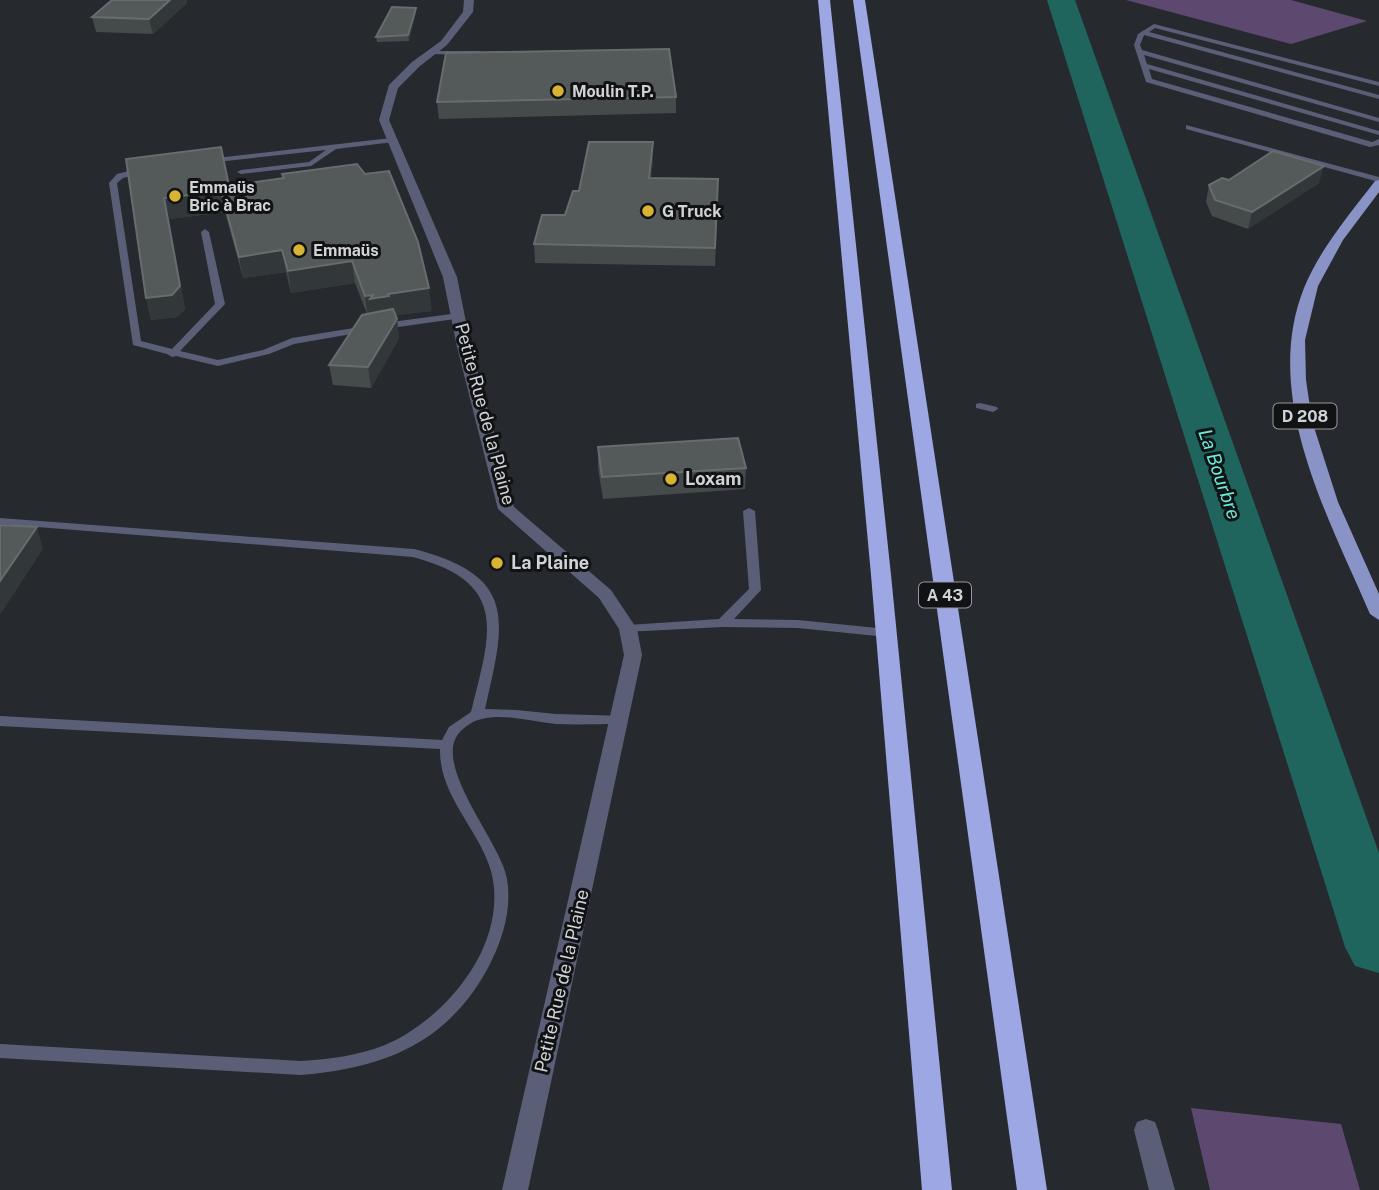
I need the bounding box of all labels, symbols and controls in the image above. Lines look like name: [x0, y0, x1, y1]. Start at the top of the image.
place label: Moulin T.P.: [572, 82, 654, 101]
marker: Moulin T.P.: [550, 83, 566, 99]
place label: Emmaüs Bric à Brac: [189, 178, 271, 215]
marker: Emmaüs Bric à Brac: [167, 188, 183, 204]
place label: G Truck: [662, 202, 721, 221]
marker: G Truck: [640, 203, 656, 219]
place label: Emmaüs: [313, 241, 379, 260]
marker: Emmaüs: [291, 242, 307, 258]
street label: Petite Rue de la Plaine: [451, 321, 520, 507]
road number: D 208: [1274, 404, 1336, 428]
water label: La Bourbre: [1194, 426, 1246, 522]
place label: Loxam: [685, 468, 741, 489]
marker: Loxam: [663, 471, 679, 487]
place label: La Plaine: [511, 552, 589, 573]
marker: La Plaine: [489, 555, 505, 571]
road number: A 43: [919, 582, 971, 608]
street label: Petite Rue de la Plaine: [530, 887, 593, 1074]

